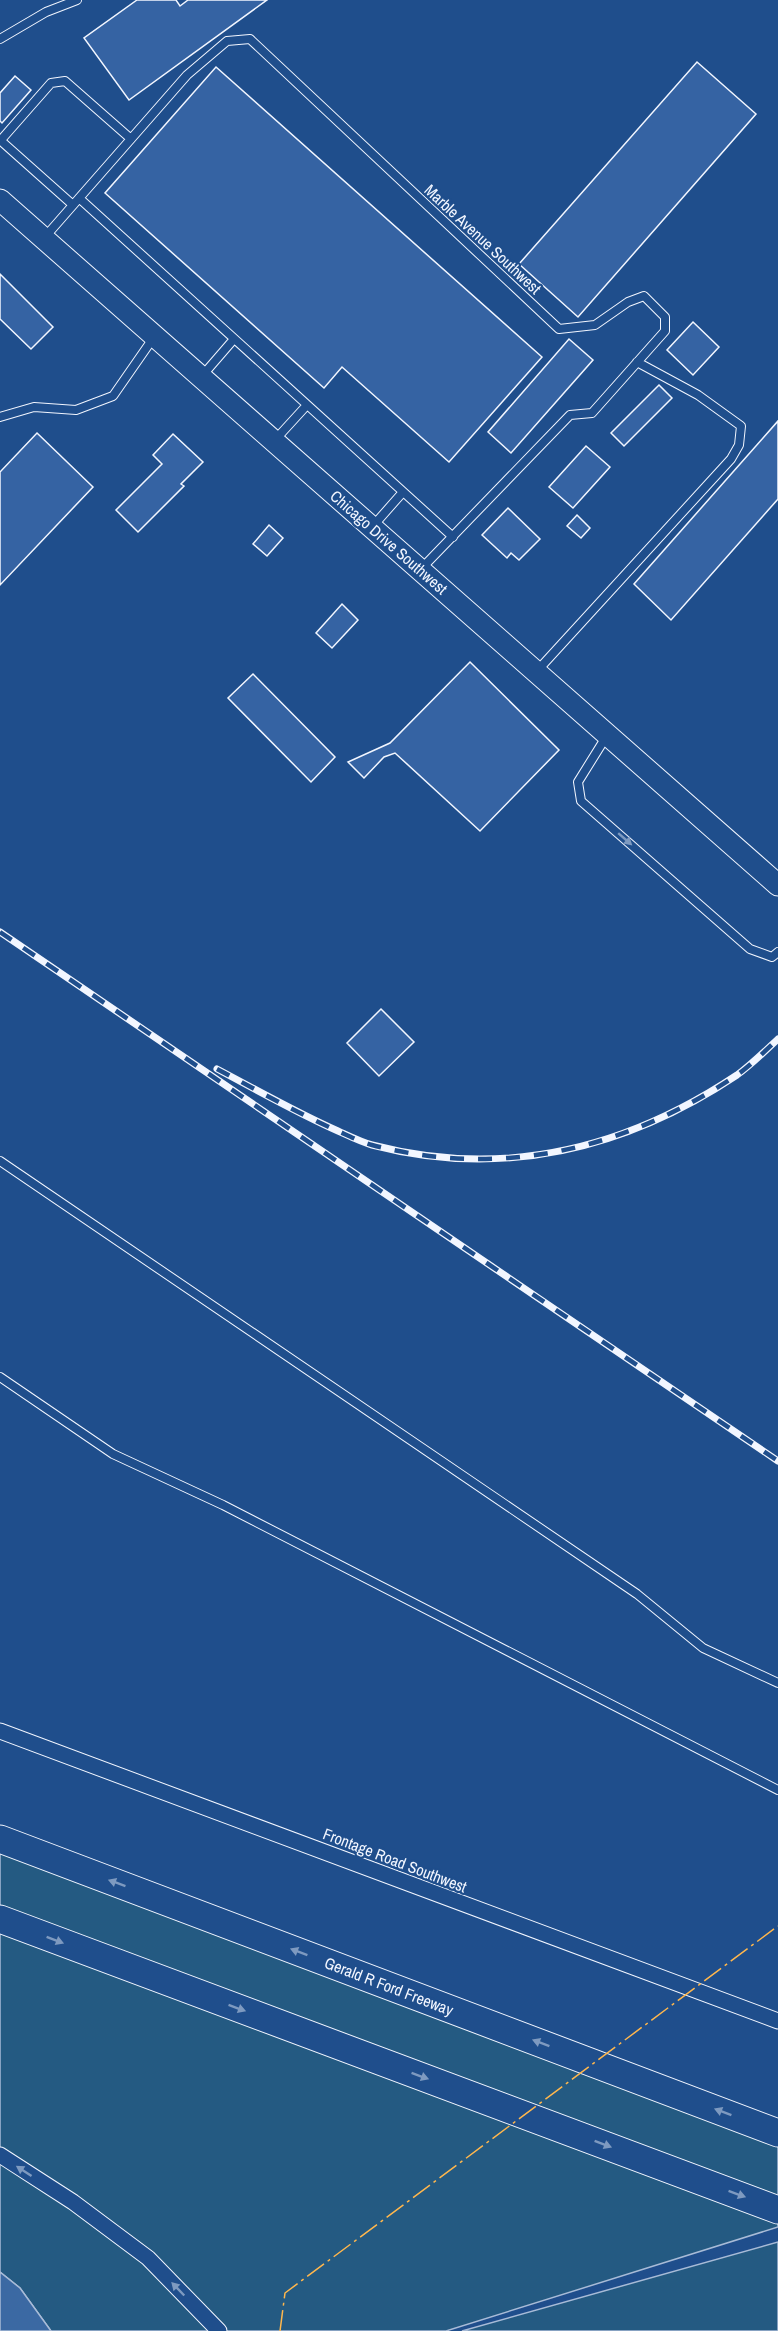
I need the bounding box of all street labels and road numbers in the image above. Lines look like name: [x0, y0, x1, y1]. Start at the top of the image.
street label: Marble Avenue Southwest: [420, 179, 546, 299]
street label: Chicago Drive Southwest: [326, 485, 453, 599]
street label: Frontage Road Southwest: [320, 1822, 470, 1898]
street label: Gerald R Ford Freeway: [321, 1951, 457, 2021]

